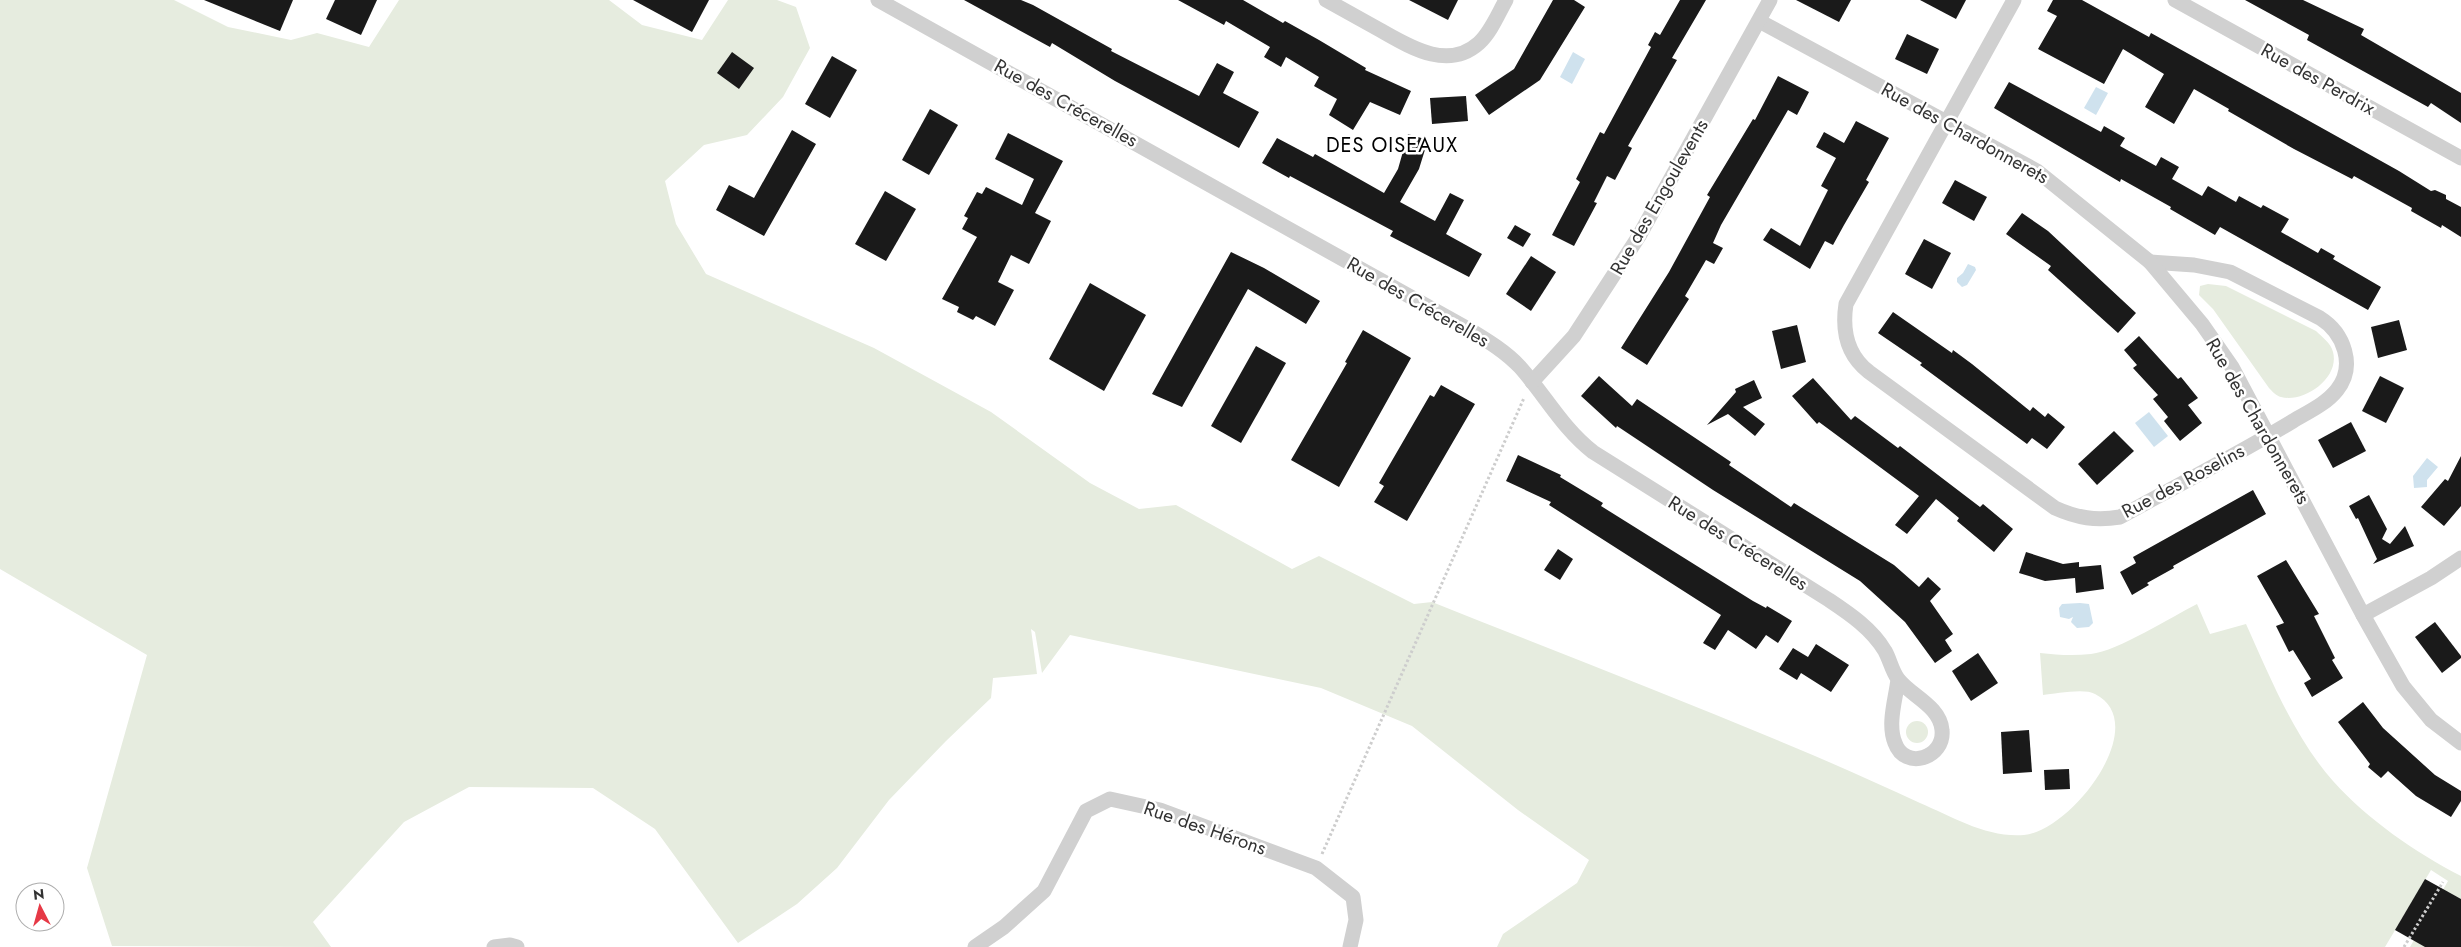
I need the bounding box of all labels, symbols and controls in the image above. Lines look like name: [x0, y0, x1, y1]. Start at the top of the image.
street label: Rue des Perdrix: [2256, 37, 2380, 121]
street label: Rue des Crécerelles: [989, 52, 1143, 154]
street label: Rue des Chardonnerets: [1876, 76, 2054, 191]
street label: Rue des Engoulevents: [1603, 114, 1715, 280]
district label: DES OISEAUX: [1326, 131, 1458, 160]
street label: Rue des Crécerelles: [1342, 250, 1494, 354]
street label: Rue des Chardonnerets: [2199, 333, 2317, 509]
street label: Rue des Roselins: [2117, 437, 2249, 525]
street label: Rue des Crécerelles: [1663, 489, 1813, 597]
street label: Rue des Hérons: [1140, 794, 1270, 862]
north arrow: [15, 882, 65, 932]
text: N: [32, 884, 45, 905]

